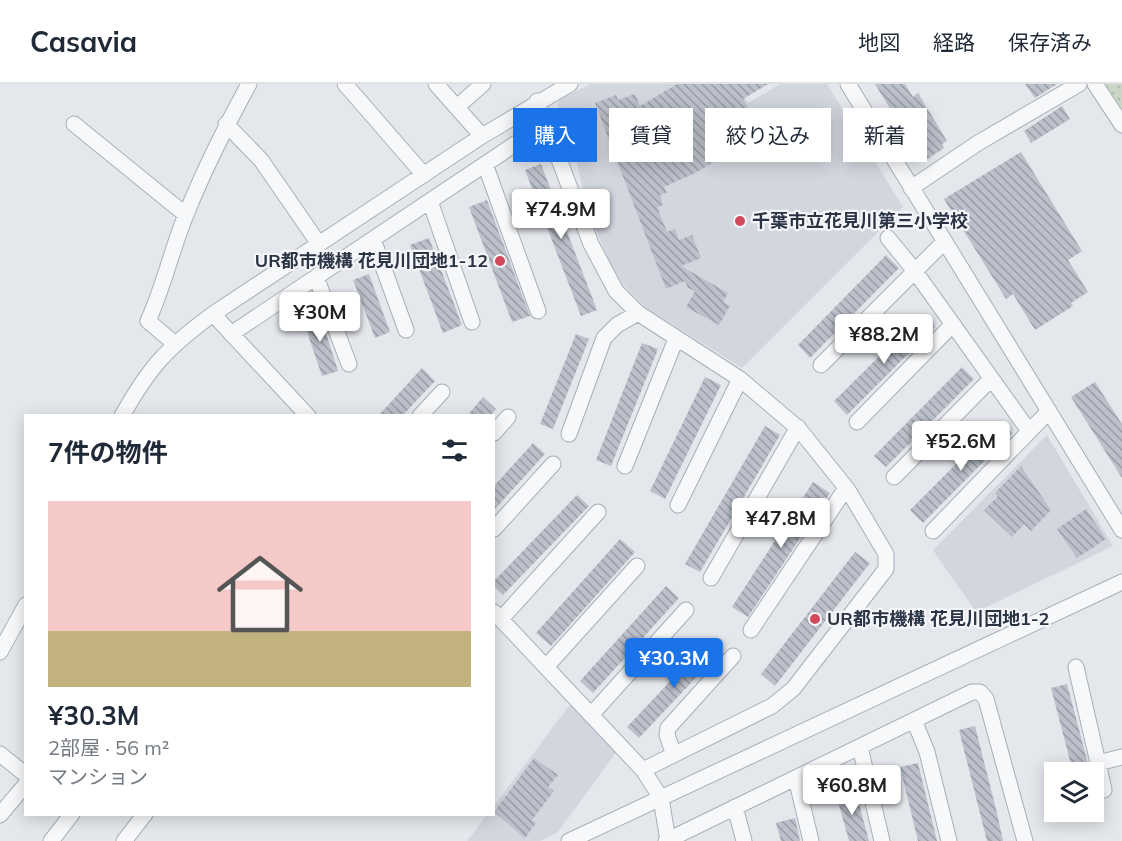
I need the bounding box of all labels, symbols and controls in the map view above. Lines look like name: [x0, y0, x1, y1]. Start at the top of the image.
text: Casavia: [30, 24, 137, 59]
text: 地図: [858, 29, 900, 55]
text: 経路: [933, 29, 975, 55]
text: 保存済み: [1008, 29, 1092, 55]
chip: 購入: [513, 108, 597, 162]
chip: 賃貸: [609, 108, 693, 162]
chip: 絞り込み: [705, 108, 831, 162]
chip: 新着: [843, 108, 927, 162]
pin: ¥74.9M: [512, 189, 610, 240]
text: ¥74.9M: [526, 196, 596, 221]
place label: 千葉市立花見川第三小学校: [752, 209, 968, 232]
marker: 千葉市立花見川第三小学校: [733, 214, 747, 228]
place label: UR都市機構 花見川団地1-12: [255, 249, 488, 272]
marker: UR都市機構 花見川団地1-12: [493, 254, 507, 268]
pin: ¥30M: [284, 292, 356, 343]
text: ¥30M: [293, 299, 347, 324]
pin: ¥88.2M: [835, 314, 933, 365]
text: ¥88.2M: [849, 321, 919, 346]
pin: ¥52.6M: [912, 421, 1010, 472]
text: ¥52.6M: [926, 428, 996, 453]
icon: filters: [438, 434, 471, 467]
text: 7件の物件: [48, 436, 168, 469]
pin: ¥47.8M: [732, 498, 830, 549]
text: ¥47.8M: [746, 505, 816, 530]
icon: home: [206, 540, 314, 648]
place label: UR都市機構 花見川団地1-2: [827, 607, 1049, 630]
marker: UR都市機構 花見川団地1-2: [808, 612, 822, 626]
pin: ¥30.3M: [625, 638, 723, 689]
text: ¥30.3M: [639, 645, 709, 670]
text: ¥30.3M: [48, 699, 139, 732]
text: 2部屋 · 56 m²: [48, 735, 169, 760]
map controls: [1044, 762, 1104, 822]
button: layers: [1044, 762, 1104, 822]
text: マンション: [48, 764, 148, 789]
pin: ¥60.8M: [803, 765, 901, 816]
text: ¥60.8M: [817, 772, 887, 797]

